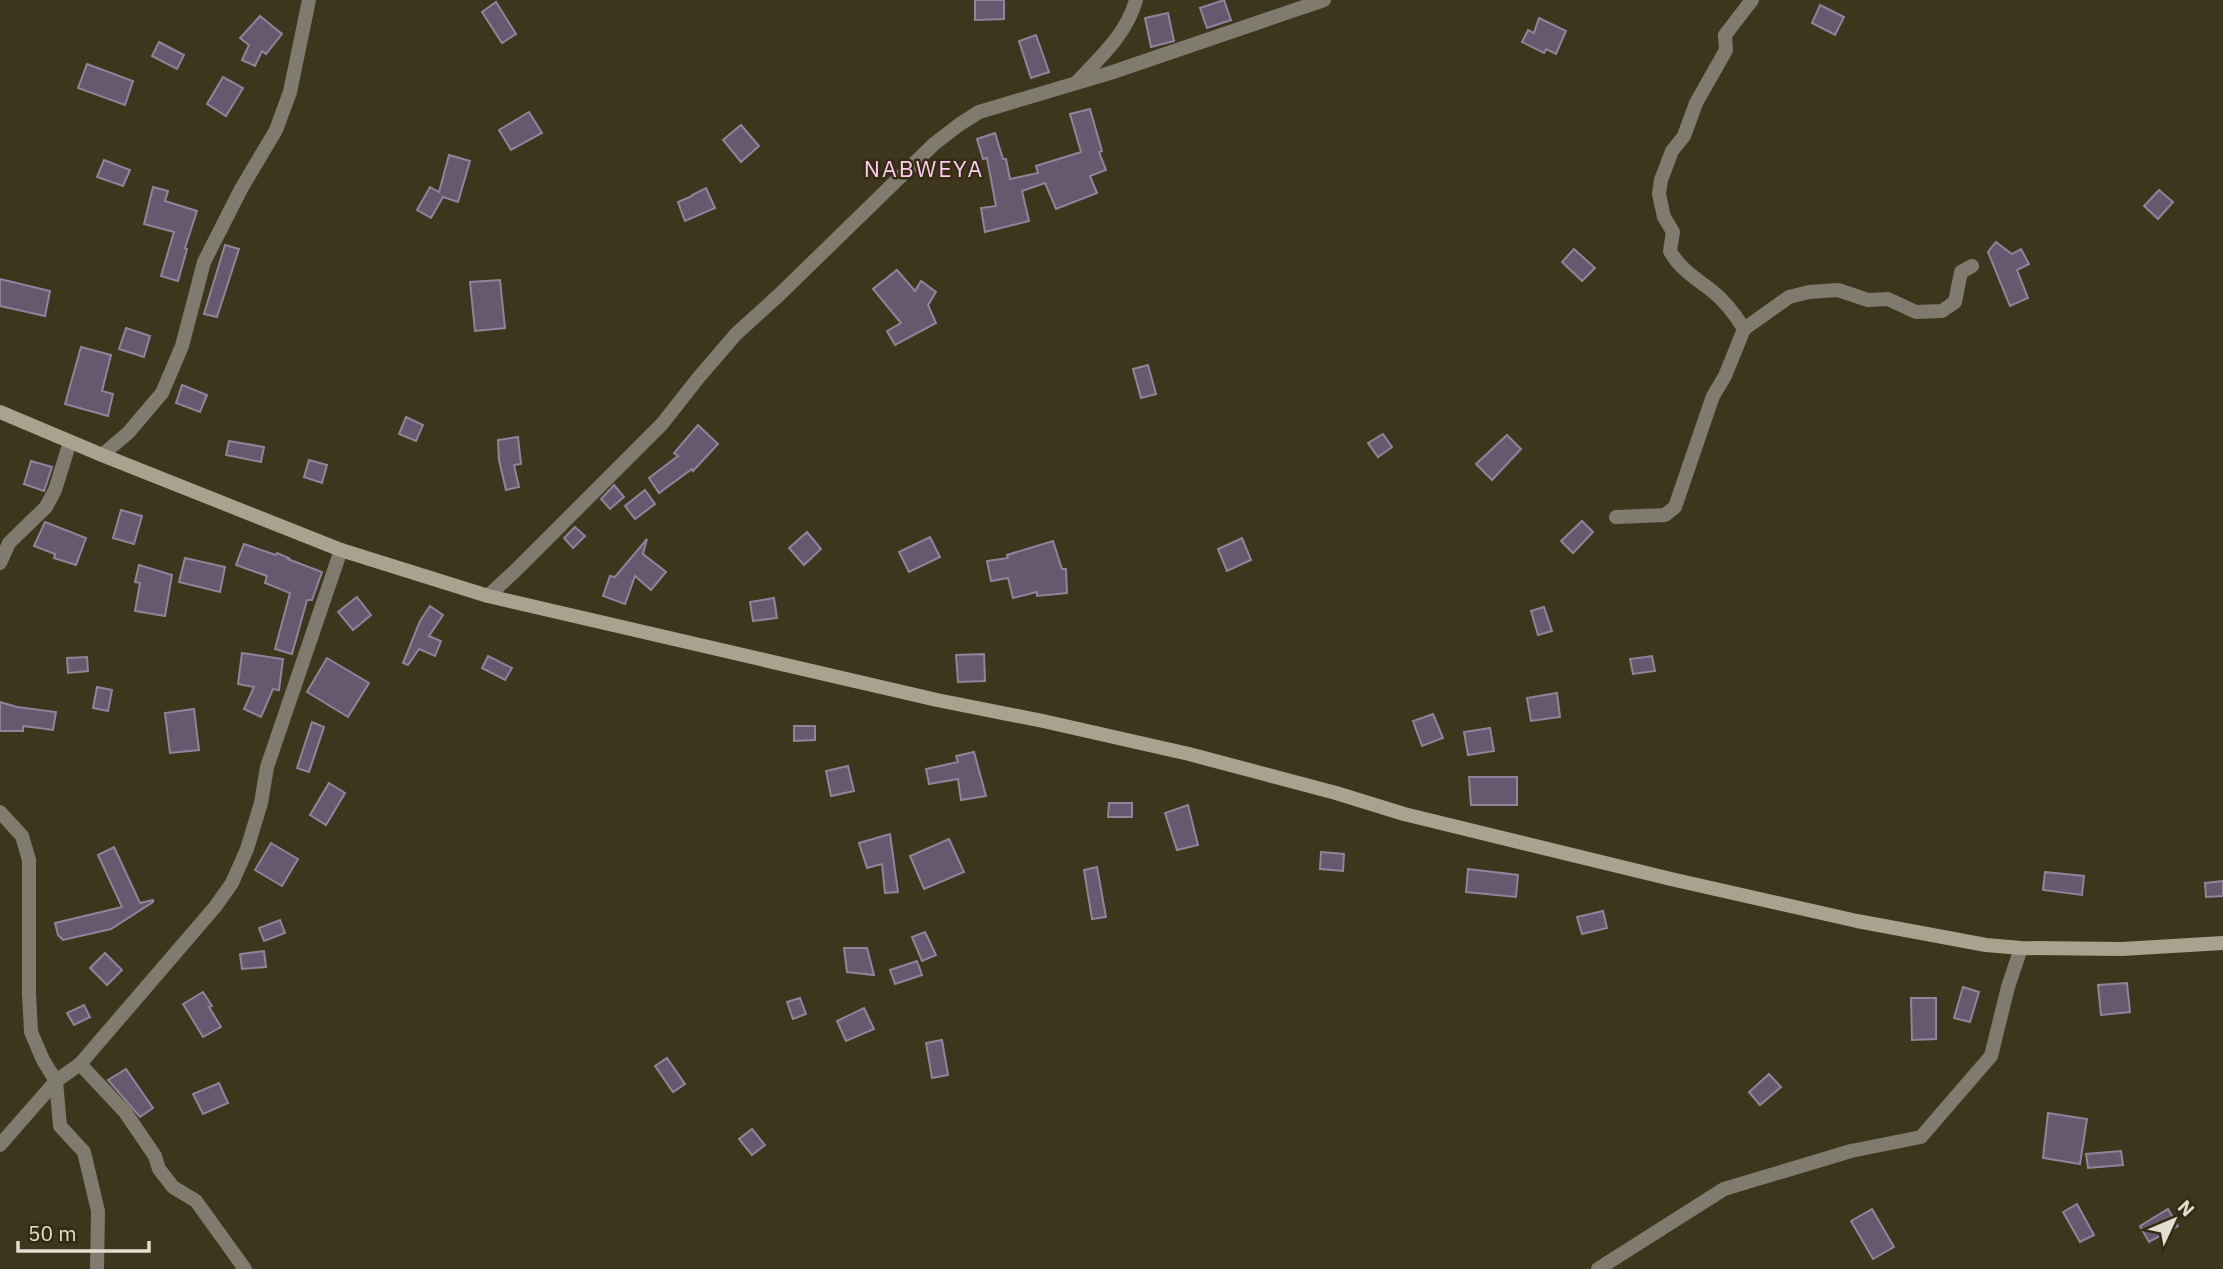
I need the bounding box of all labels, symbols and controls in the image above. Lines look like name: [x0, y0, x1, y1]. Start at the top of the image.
district label: NABWEYA: [864, 153, 984, 183]
north arrow: [2139, 1185, 2209, 1255]
text: N: [2173, 1195, 2200, 1221]
scale bar: [18, 1210, 149, 1254]
text: 50 m: [28, 1219, 77, 1247]

